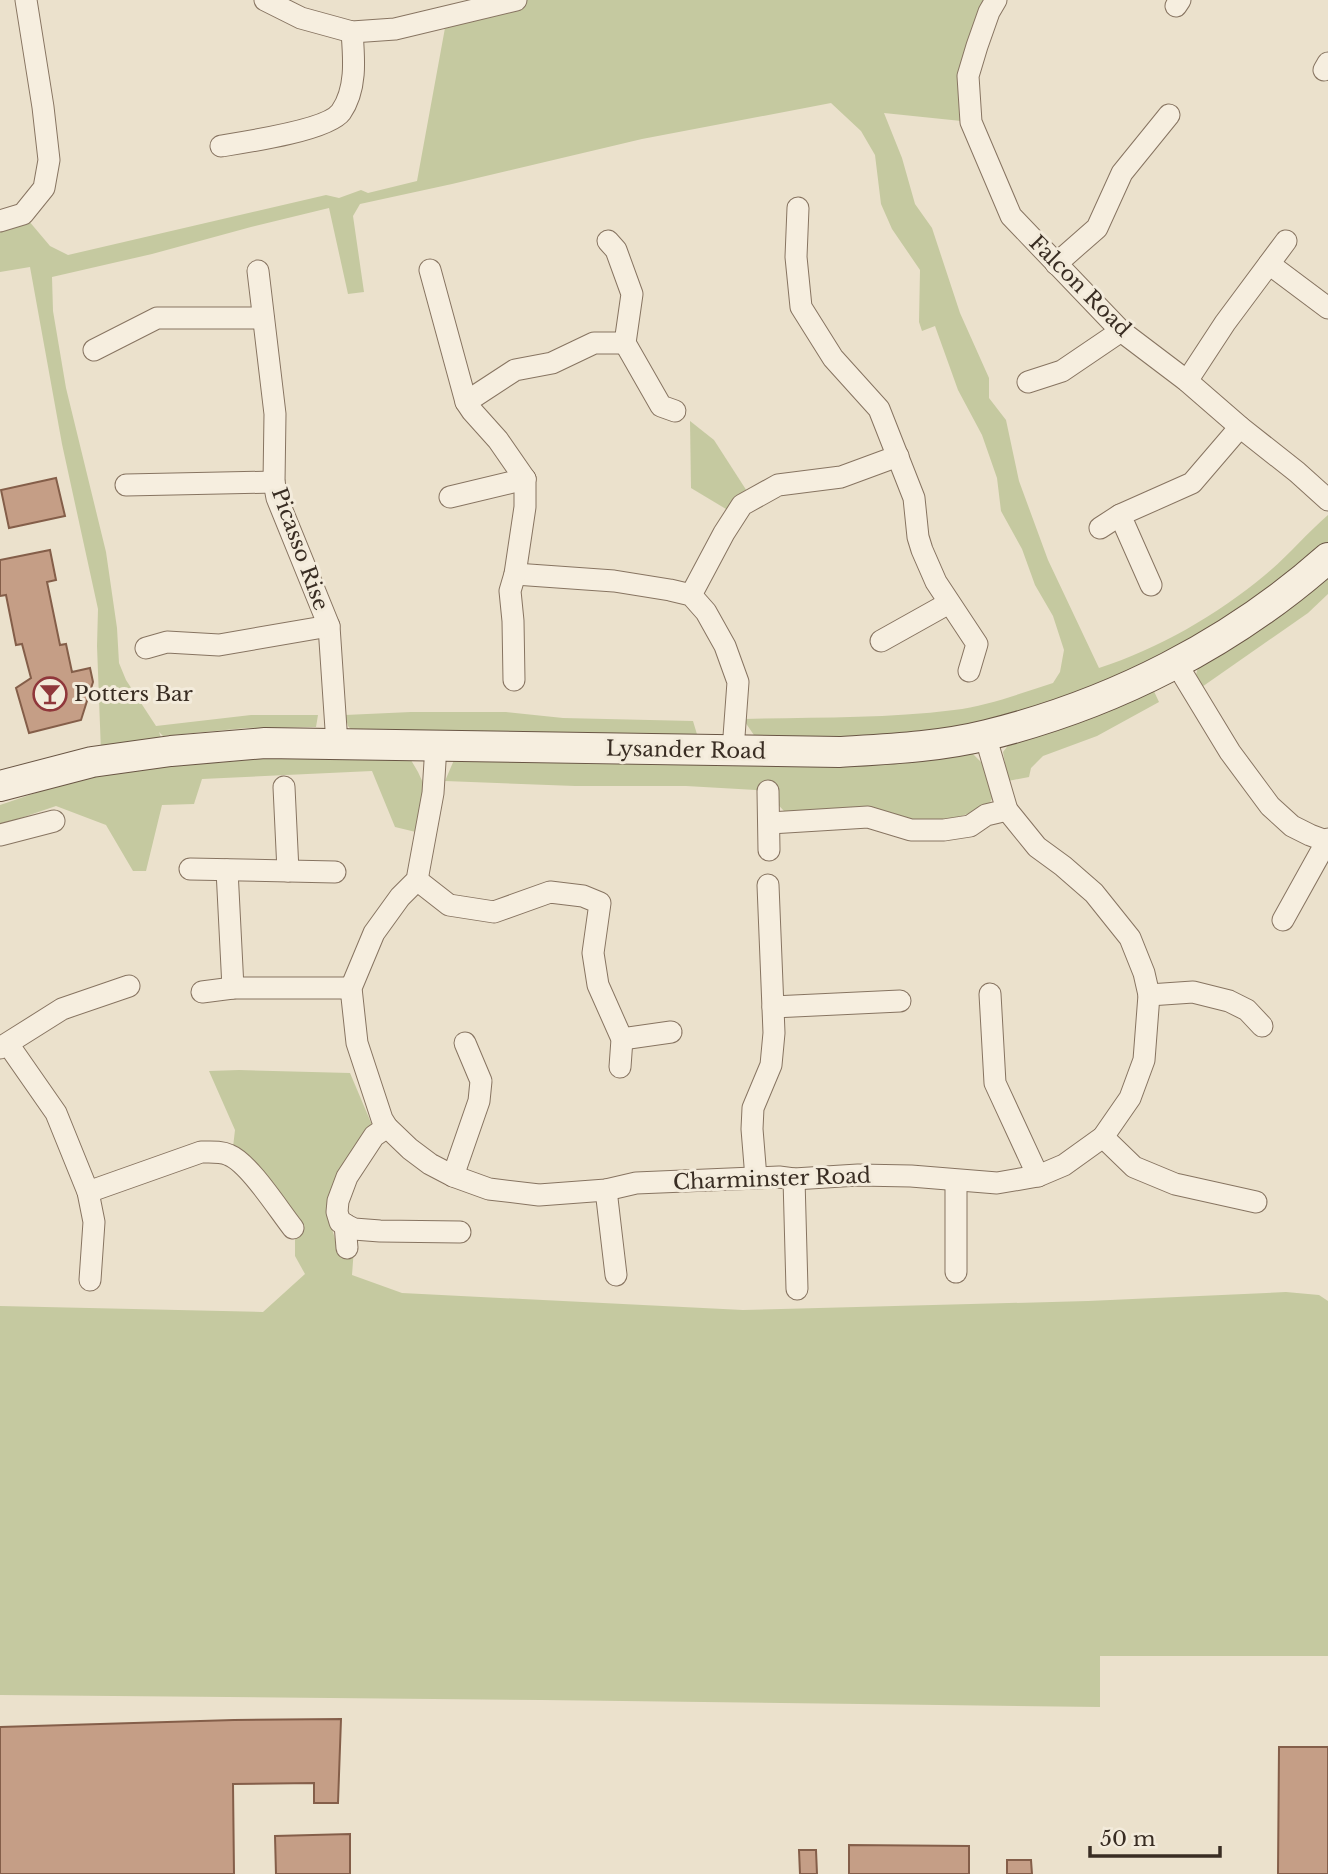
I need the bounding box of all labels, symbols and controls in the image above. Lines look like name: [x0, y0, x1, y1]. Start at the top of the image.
street label: Falcon Road: [1024, 230, 1136, 342]
street label: Picasso Rise: [266, 484, 334, 614]
bar icon: Potters Bar: [31, 675, 69, 713]
place label: Potters Bar: [74, 681, 193, 707]
street label: Lysander Road: [606, 736, 766, 764]
street label: Charminster Road: [673, 1163, 871, 1195]
scale bar: [1090, 1814, 1220, 1858]
text: 50 m: [1100, 1826, 1156, 1852]

